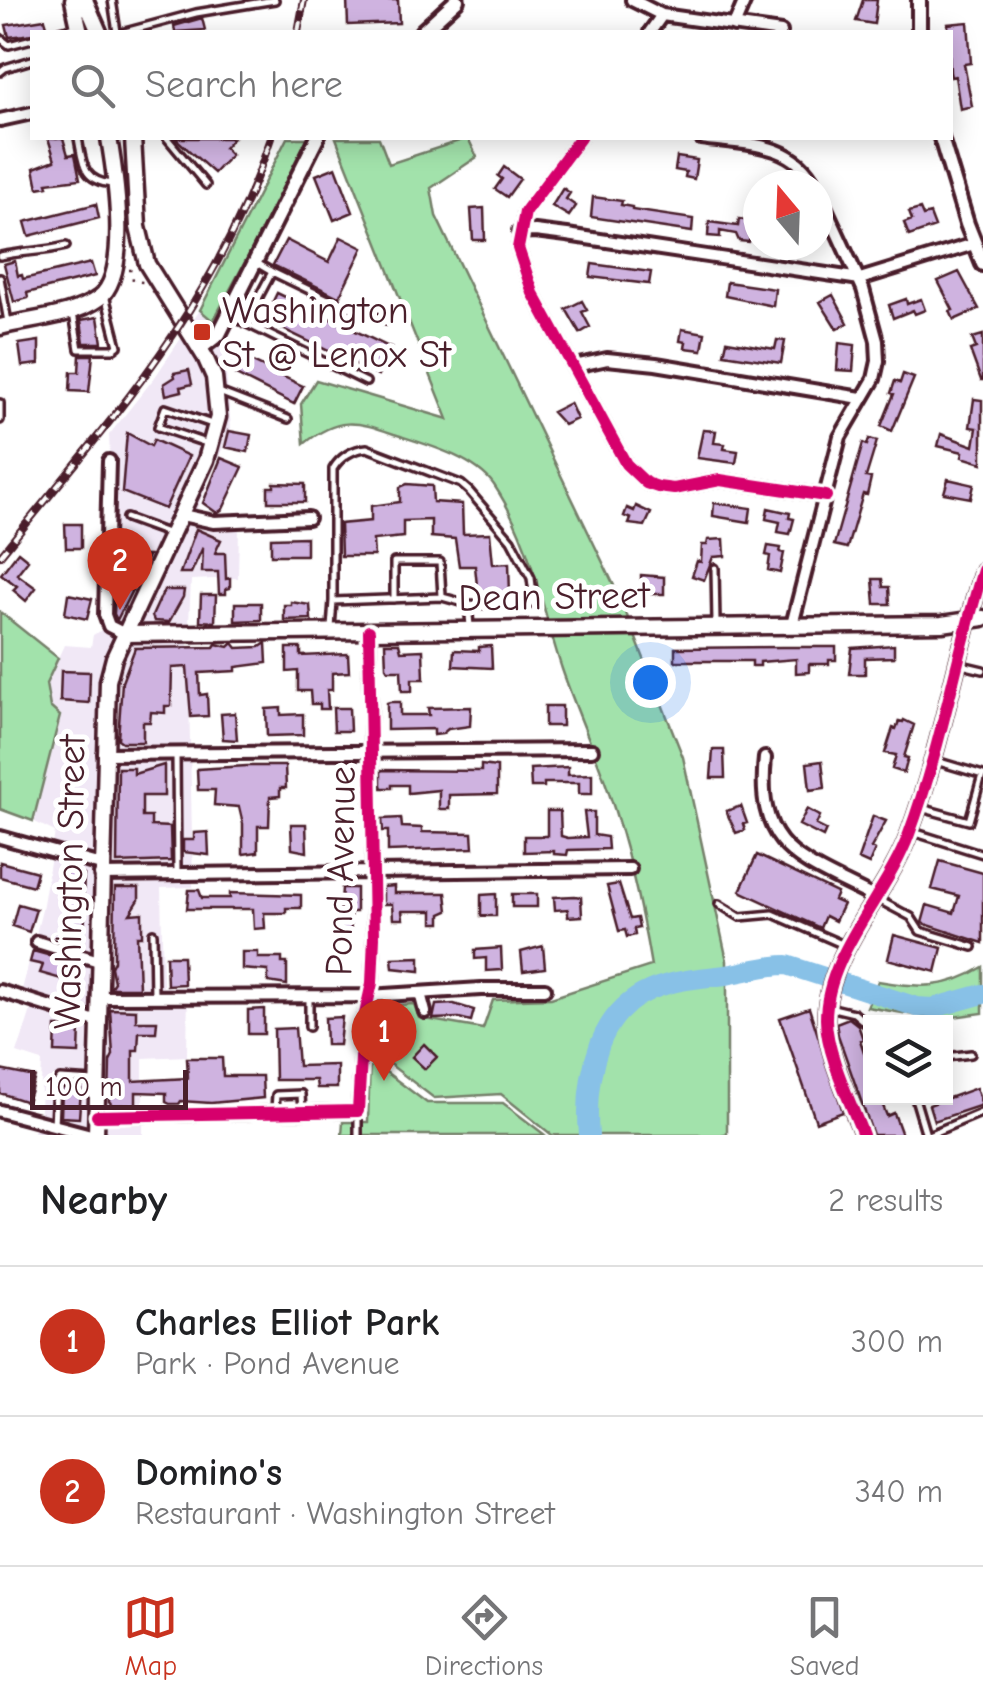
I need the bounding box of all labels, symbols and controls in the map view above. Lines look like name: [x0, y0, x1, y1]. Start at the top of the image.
search box: [30, 30, 953, 140]
icon: search: [65, 58, 120, 113]
text: Search here: [145, 63, 343, 107]
north arrow: [743, 170, 833, 260]
place label: Washington St @ Lenox St: [222, 289, 452, 377]
marker: Washington St @ Lenox St: [191, 321, 213, 343]
pin: 2: [88, 528, 152, 610]
street label: Dean Street: [458, 573, 651, 621]
your location: [625, 657, 676, 708]
street label: Washington Street: [45, 733, 95, 1030]
street label: Pond Avenue: [317, 766, 365, 976]
pin: 1: [352, 998, 416, 1081]
map controls: [863, 1015, 953, 1105]
button: layers: [863, 1015, 953, 1105]
scale bar: [30, 1065, 188, 1110]
text: 100 m: [45, 1071, 123, 1103]
text: Nearby: [40, 1176, 167, 1225]
text: 2 results: [828, 1182, 943, 1219]
text: Charles Elliot Park: [135, 1301, 439, 1345]
text: 1: [66, 1323, 79, 1360]
text: 300 m: [851, 1323, 943, 1360]
text: Park · Pond Avenue: [135, 1345, 400, 1382]
text: Domino's: [135, 1451, 282, 1495]
text: 2: [65, 1473, 80, 1510]
text: 340 m: [855, 1473, 943, 1510]
text: Restaurant · Washington Street: [135, 1495, 555, 1532]
tab: Map: [123, 1590, 178, 1682]
tab: Directions: [425, 1590, 543, 1682]
tab: Saved: [790, 1590, 860, 1682]

